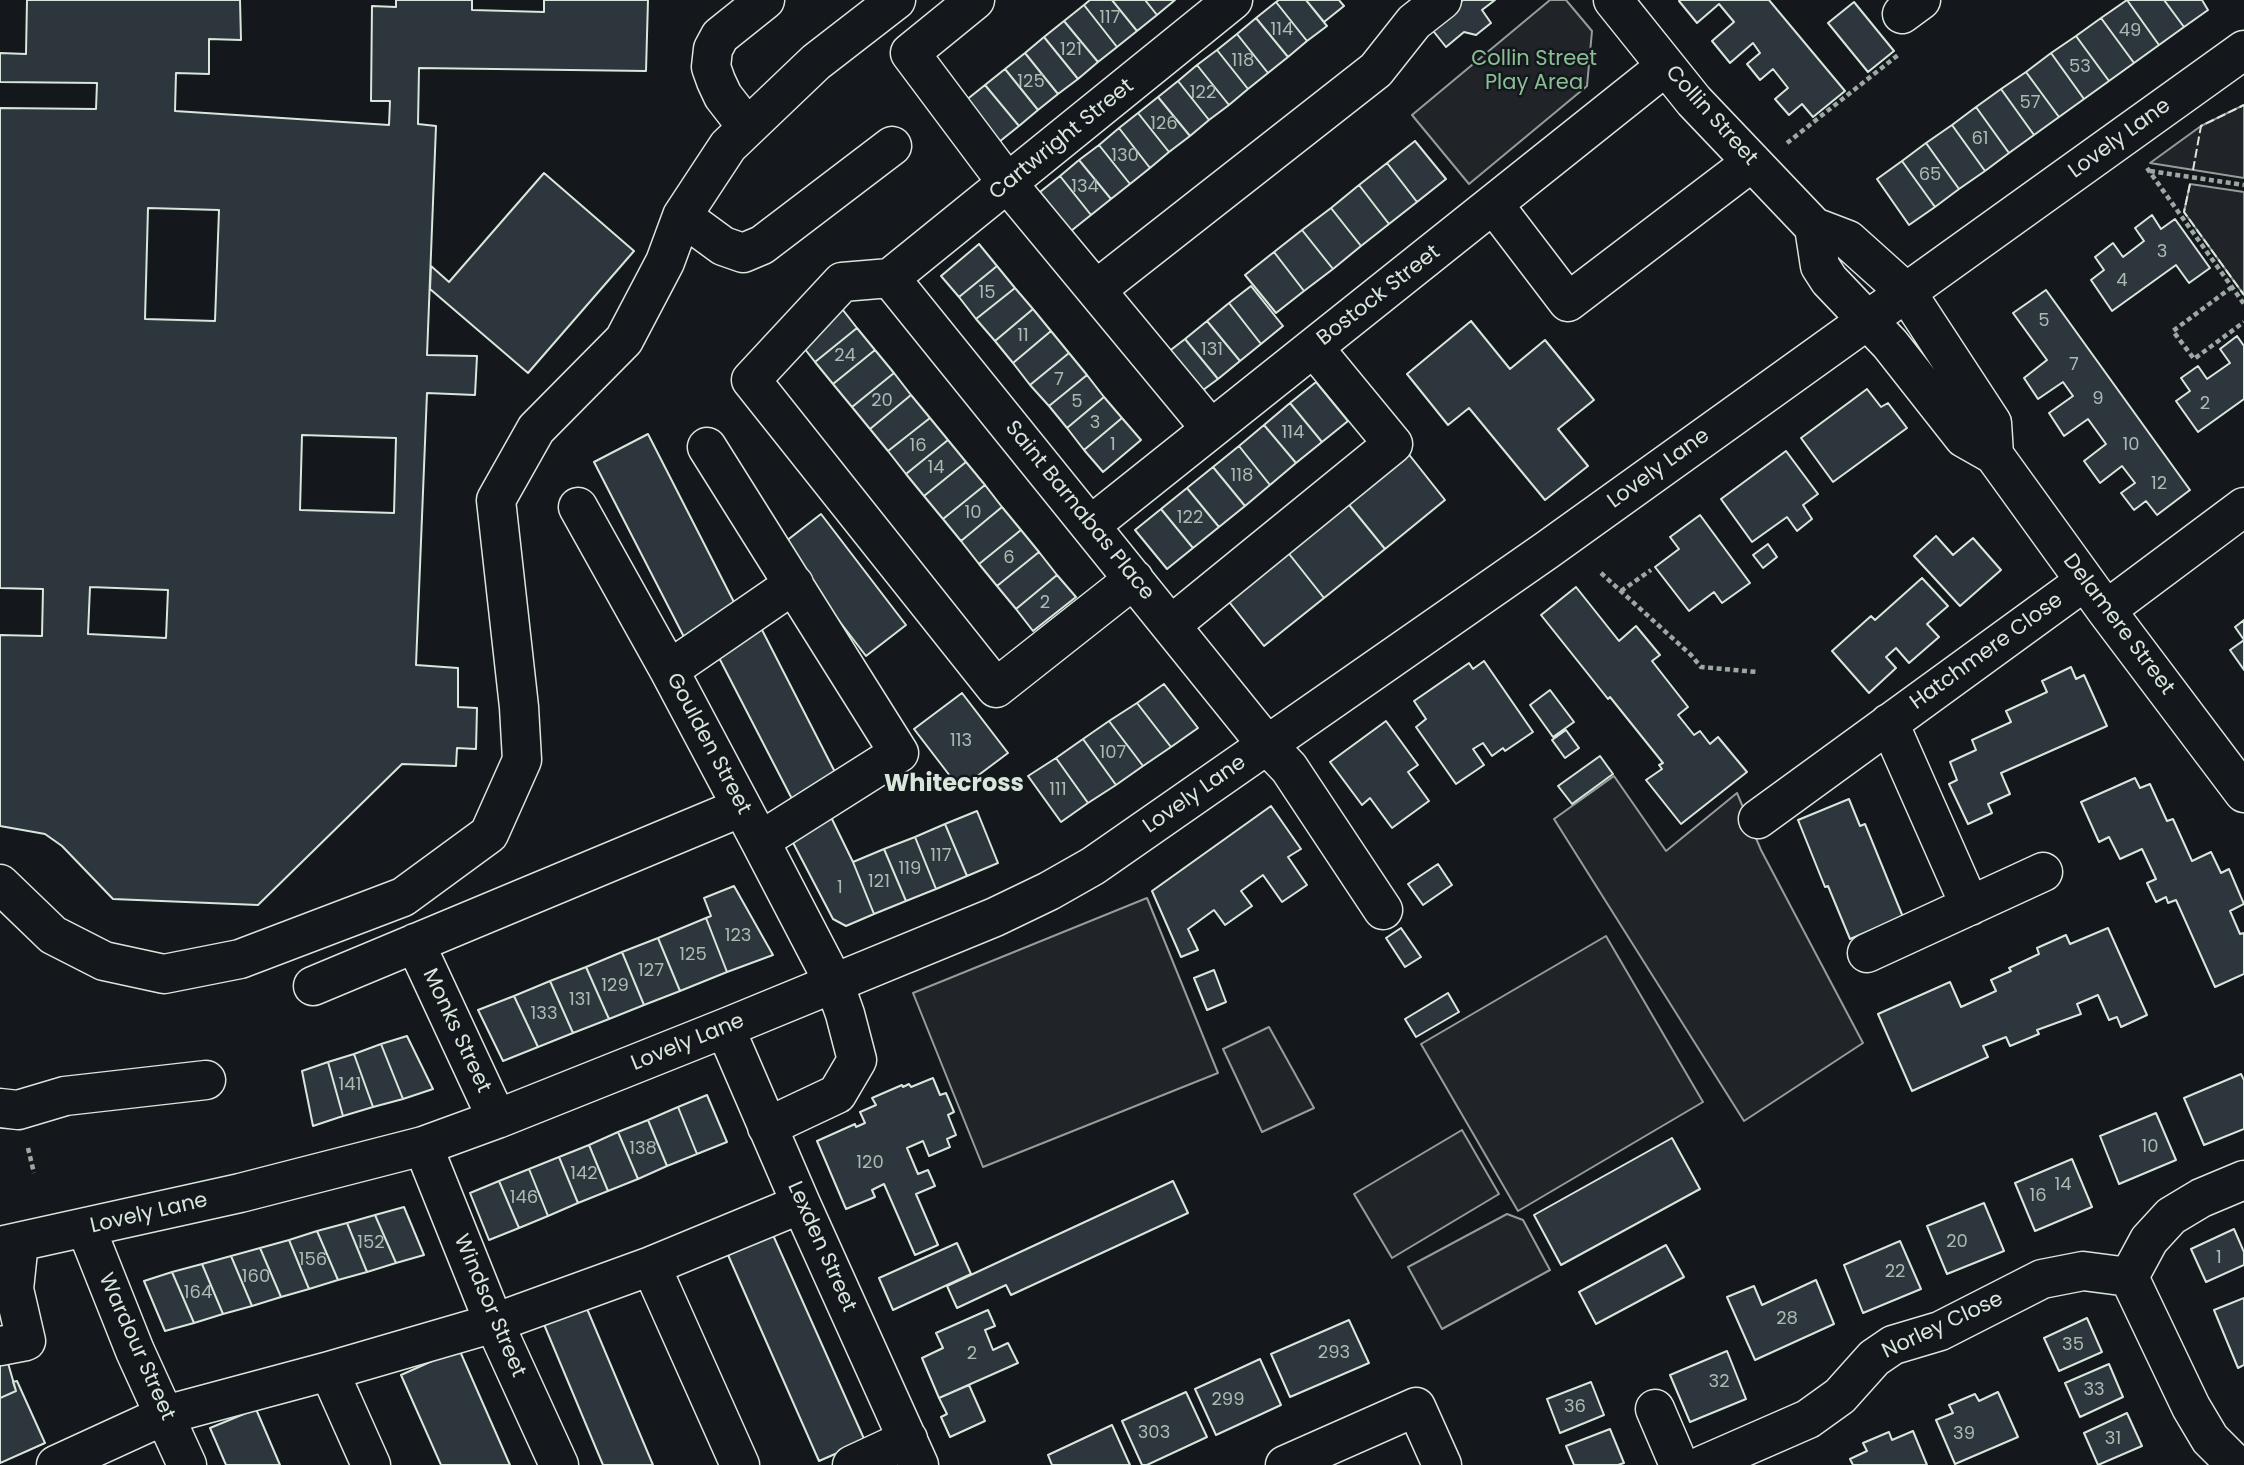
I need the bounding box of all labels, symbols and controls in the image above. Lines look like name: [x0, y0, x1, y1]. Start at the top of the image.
house number: 117: [1099, 7, 1121, 29]
house number: 114: [1271, 19, 1293, 41]
house number: 49: [2119, 20, 2141, 42]
house number: 121: [1060, 39, 1082, 61]
park label: Collin Street Play Area: [1471, 47, 1597, 97]
house number: 118: [1232, 50, 1254, 72]
house number: 53: [2069, 56, 2091, 78]
street label: Collin Street: [1660, 61, 1762, 171]
house number: 125: [1017, 71, 1045, 93]
street label: Cartwright Street: [985, 74, 1139, 206]
house number: 122: [1190, 82, 1216, 104]
house number: 57: [2019, 92, 2041, 114]
street label: Lovely Lane: [2064, 94, 2176, 184]
house number: 126: [1150, 113, 1178, 135]
house number: 61: [1971, 128, 1989, 150]
house number: 130: [1111, 145, 1139, 167]
house number: 65: [1919, 164, 1941, 186]
house number: 134: [1071, 176, 1099, 198]
street label: Bostock Street: [1313, 240, 1445, 352]
house number: 3: [2157, 241, 2167, 263]
house number: 4: [2116, 270, 2128, 292]
house number: 15: [978, 282, 996, 304]
house number: 5: [2038, 310, 2050, 332]
house number: 11: [1017, 325, 1029, 347]
house number: 131: [1201, 339, 1223, 361]
house number: 24: [834, 345, 856, 367]
house number: 7: [2069, 354, 2079, 376]
house number: 7: [1054, 369, 1064, 391]
house number: 9: [2092, 388, 2104, 410]
house number: 20: [871, 390, 893, 412]
house number: 5: [1071, 391, 1083, 413]
house number: 2: [2200, 393, 2210, 415]
house number: 3: [1090, 412, 1100, 434]
street label: Saint Barnabas Place: [999, 416, 1159, 606]
house number: 114: [1282, 422, 1304, 444]
street label: Lovely Lane: [1603, 424, 1715, 514]
house number: 1: [1110, 434, 1116, 456]
house number: 10: [2122, 434, 2140, 456]
house number: 16: [909, 435, 927, 457]
house number: 14: [927, 457, 945, 479]
house number: 118: [1231, 465, 1253, 487]
house number: 12: [2151, 473, 2167, 495]
house number: 10: [964, 502, 982, 524]
house number: 122: [1177, 507, 1203, 529]
house number: 6: [1003, 547, 1015, 569]
street label: Delamere Street: [2057, 550, 2179, 700]
street label: Hatchmere Close: [1906, 588, 2068, 716]
house number: 2: [1040, 592, 1050, 614]
street label: Goulden Street: [660, 669, 756, 819]
house number: 113: [950, 730, 972, 752]
house number: 107: [1100, 742, 1126, 764]
street label: Lovely Lane: [1139, 750, 1251, 840]
district label: Whitecross: [884, 771, 1024, 799]
house number: 111: [1049, 779, 1067, 801]
house number: 117: [930, 845, 952, 867]
house number: 119: [899, 858, 921, 880]
house number: 121: [868, 871, 890, 893]
house number: 1: [837, 877, 843, 899]
house number: 123: [725, 925, 751, 947]
house number: 125: [679, 944, 707, 966]
house number: 127: [638, 960, 664, 982]
street label: Monks Street: [416, 965, 496, 1097]
house number: 129: [601, 975, 629, 997]
house number: 131: [569, 989, 591, 1011]
house number: 133: [531, 1003, 557, 1025]
street label: Lovely Lane: [628, 1009, 748, 1077]
house number: 141: [339, 1074, 361, 1096]
house number: 10: [2141, 1136, 2159, 1158]
house number: 138: [629, 1138, 657, 1160]
house number: 120: [856, 1152, 884, 1174]
house number: 142: [570, 1163, 598, 1185]
house number: 14: [2054, 1174, 2072, 1196]
street label: Lexden Street: [781, 1178, 861, 1316]
house number: 16: [2029, 1185, 2047, 1207]
house number: 146: [510, 1187, 538, 1209]
street label: Lovely Lane: [88, 1188, 210, 1240]
street label: Windsor Street: [448, 1231, 530, 1381]
house number: 20: [1946, 1231, 1968, 1253]
house number: 152: [357, 1232, 385, 1254]
house number: 1: [2216, 1247, 2222, 1269]
house number: 156: [299, 1249, 327, 1271]
house number: 22: [1885, 1261, 1905, 1283]
house number: 160: [242, 1266, 270, 1288]
street label: Wardour Street: [92, 1269, 180, 1425]
house number: 164: [184, 1282, 212, 1304]
street label: Norley Close: [1879, 1287, 2007, 1365]
house number: 28: [1776, 1308, 1798, 1330]
house number: 35: [2062, 1334, 2084, 1356]
house number: 293: [1318, 1342, 1350, 1364]
house number: 2: [967, 1343, 977, 1365]
house number: 32: [1709, 1371, 1729, 1393]
house number: 33: [2083, 1379, 2105, 1401]
house number: 299: [1211, 1389, 1245, 1411]
house number: 36: [1564, 1396, 1586, 1418]
house number: 303: [1138, 1422, 1170, 1444]
house number: 39: [1953, 1423, 1975, 1445]
house number: 31: [2105, 1428, 2121, 1450]

